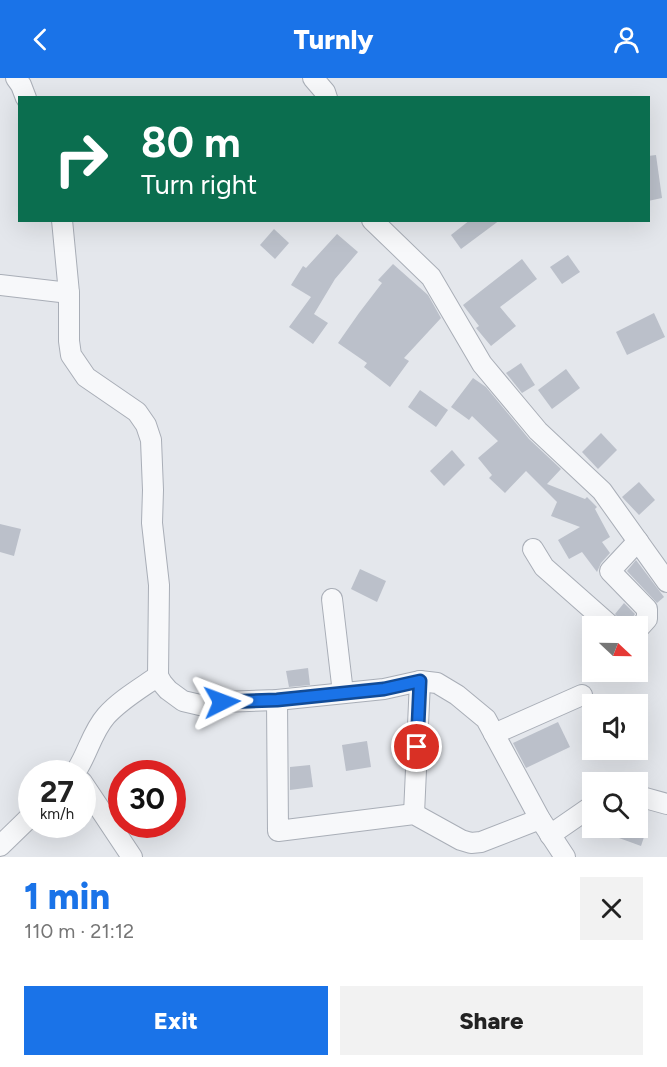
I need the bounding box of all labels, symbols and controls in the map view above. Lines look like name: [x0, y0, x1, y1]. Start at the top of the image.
icon: back: [24, 23, 57, 56]
text: Turnly: [293, 23, 374, 56]
icon: person: [610, 23, 643, 56]
text: 80 m: [141, 117, 241, 168]
icon: right: [42, 120, 120, 198]
text: Turn right: [141, 168, 257, 201]
north arrow: [582, 616, 648, 682]
map controls: [582, 616, 648, 838]
position arrow: [190, 670, 254, 734]
button: sound: [582, 694, 648, 760]
pin: [391, 721, 442, 772]
icon: arrive: [400, 730, 433, 763]
speed limit sign: 30: [108, 760, 186, 838]
button: search: [582, 772, 648, 838]
text: 27: [40, 773, 74, 810]
text: km/h: [40, 805, 74, 823]
text: 1 min: [24, 875, 110, 918]
button: close: [580, 877, 643, 940]
text: 110 m · 21:12: [24, 919, 134, 943]
button: Exit: [24, 986, 328, 1055]
button: Share: [340, 986, 643, 1055]

